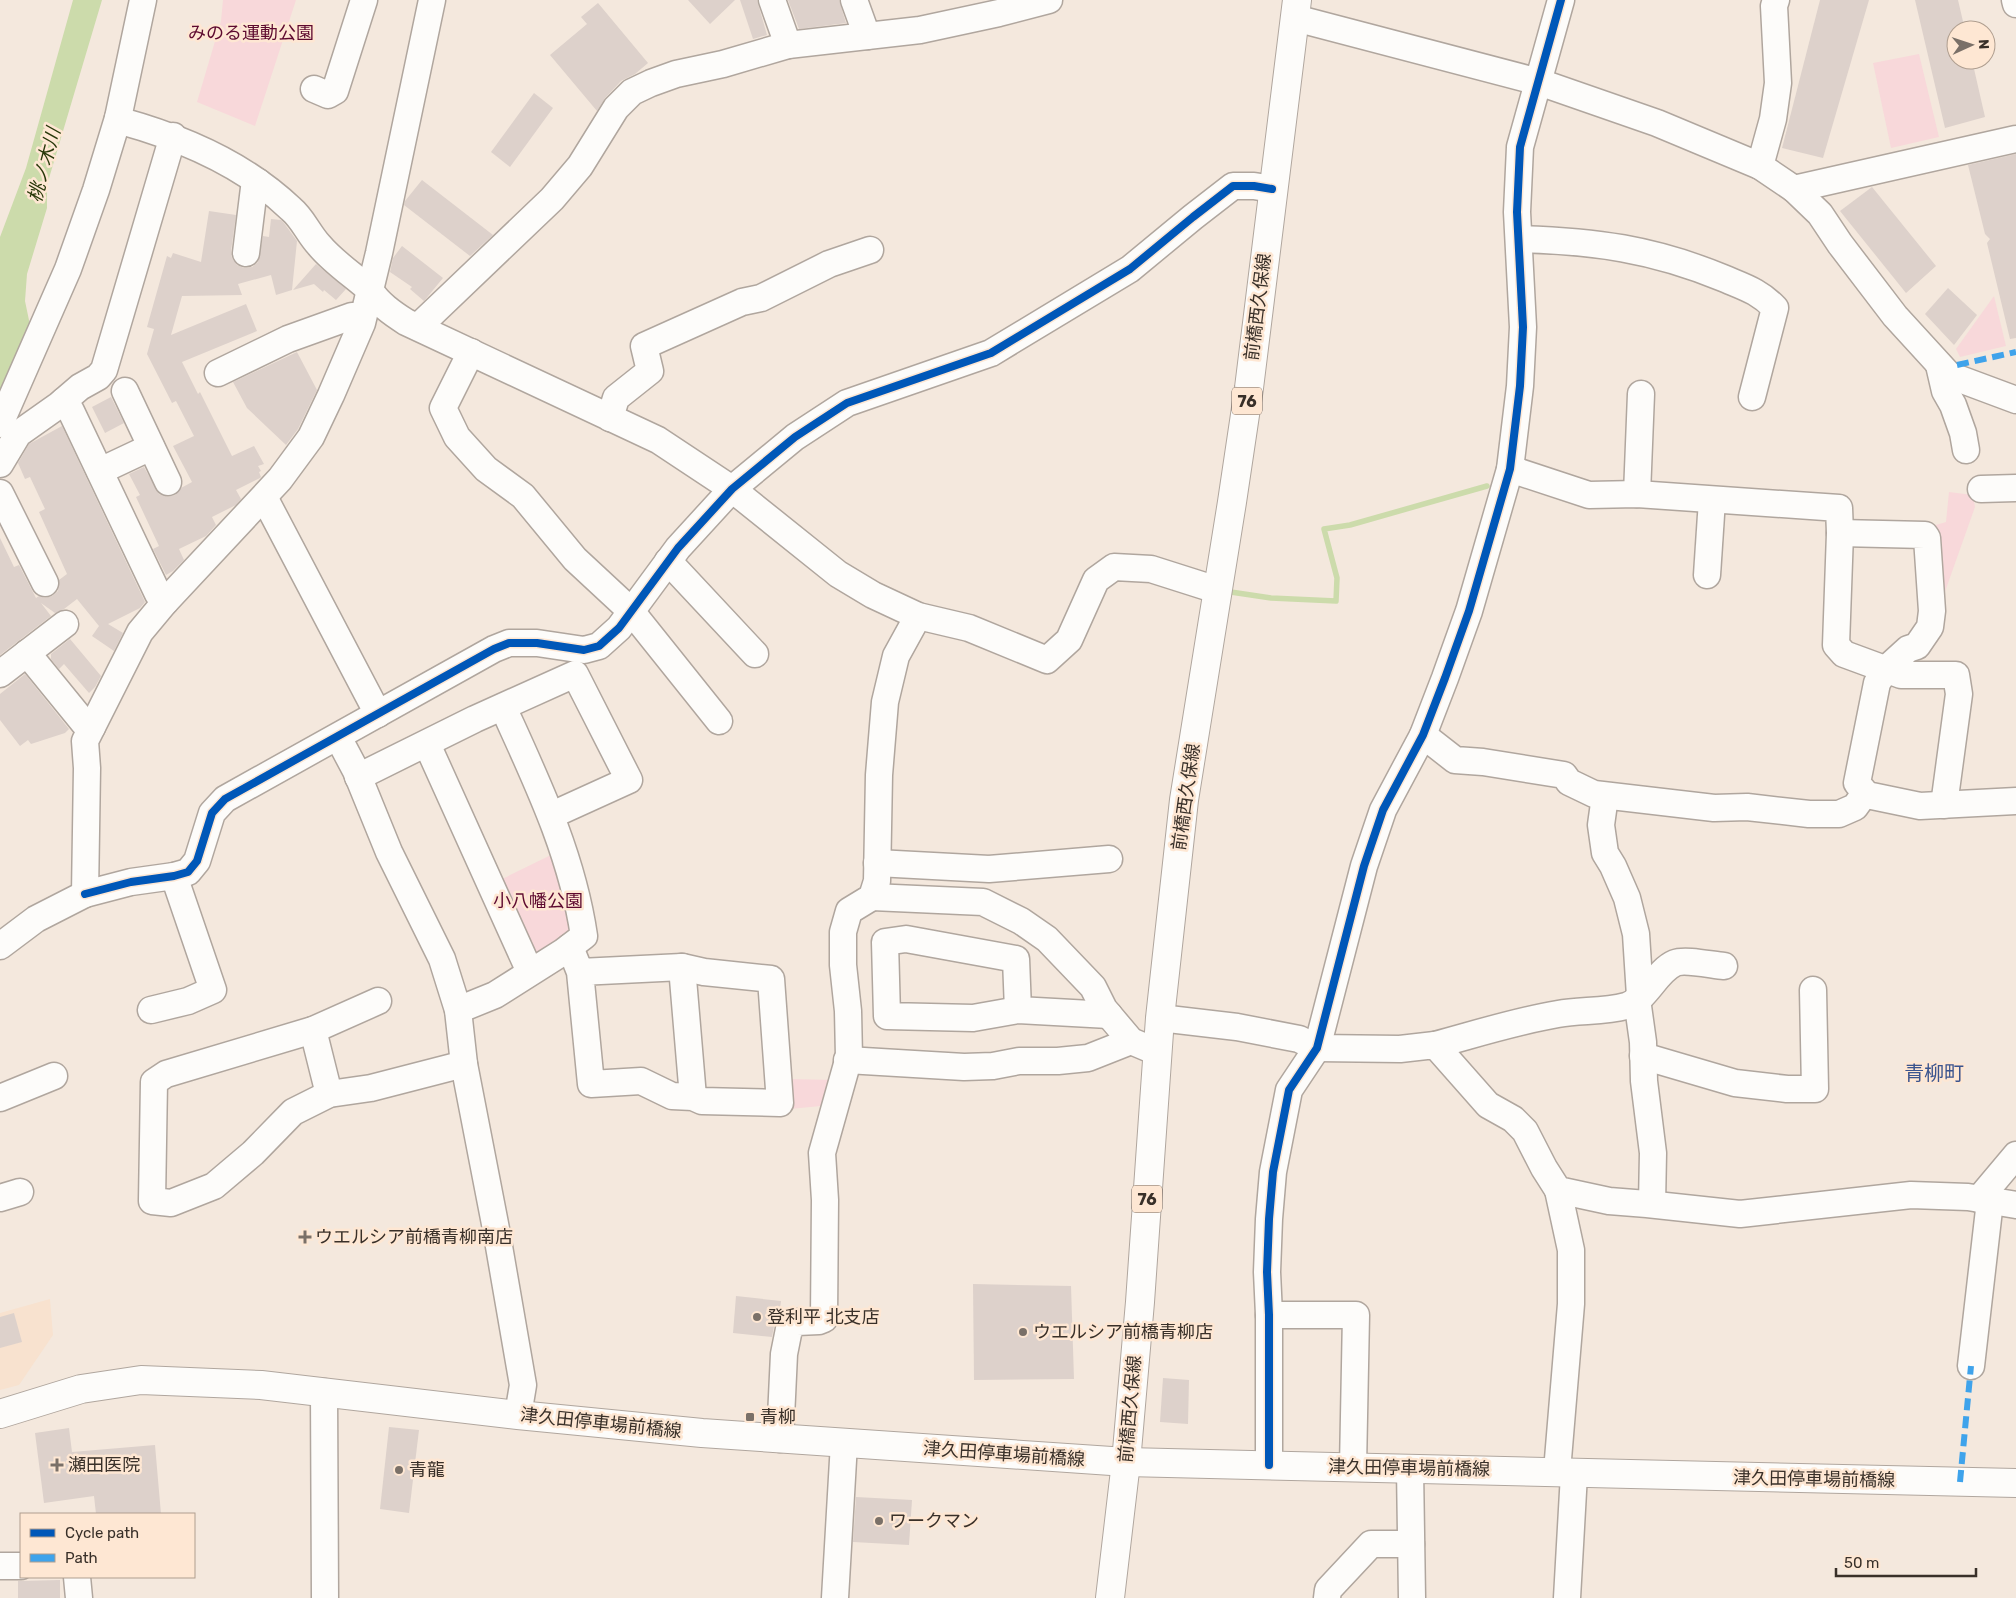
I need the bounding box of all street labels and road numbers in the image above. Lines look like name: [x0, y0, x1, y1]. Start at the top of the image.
street label: 前橋西久保線: [1241, 252, 1275, 362]
road number: 76: [1232, 388, 1262, 414]
street label: 前橋西久保線: [1168, 742, 1204, 852]
road number: 76: [1132, 1186, 1162, 1212]
street label: 前橋西久保線: [1114, 1354, 1146, 1464]
street label: 津久田停車場前橋線: [519, 1404, 683, 1442]
street label: 津久田停車場前橋線: [922, 1437, 1086, 1471]
street label: 津久田停車場前橋線: [1328, 1456, 1490, 1480]
street label: 津久田停車場前橋線: [1733, 1467, 1895, 1491]

